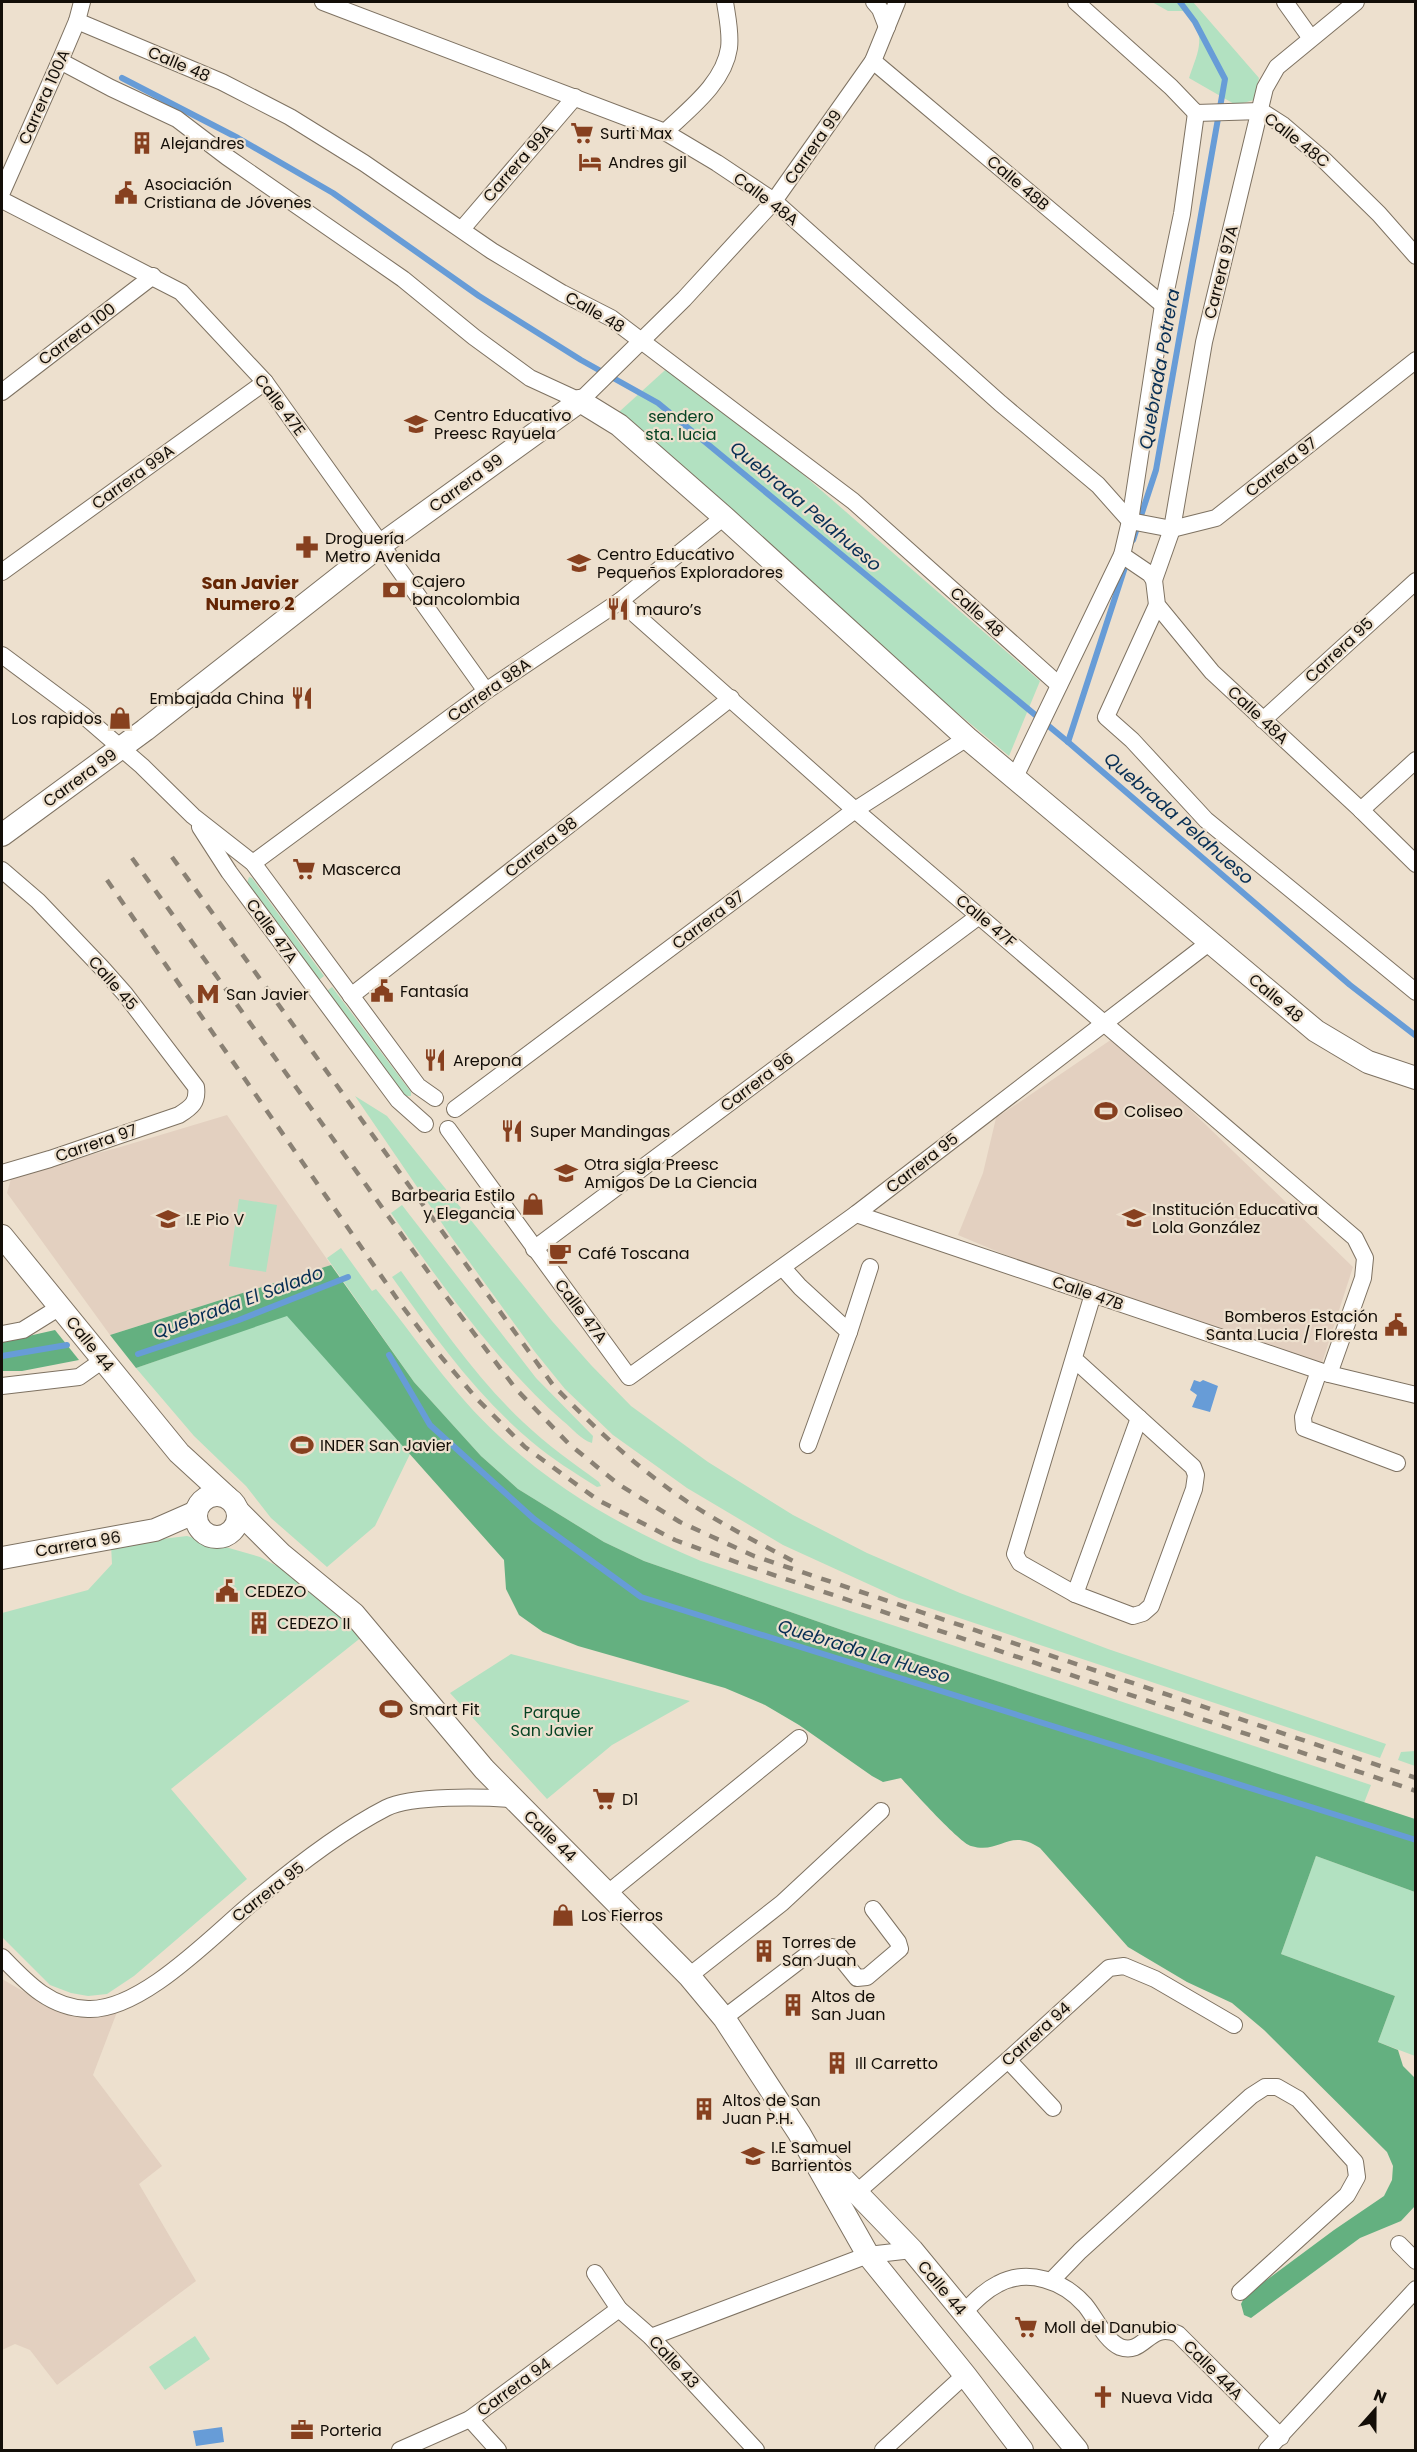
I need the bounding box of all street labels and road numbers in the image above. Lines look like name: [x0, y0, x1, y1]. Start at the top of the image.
street label: Calle 48: [144, 41, 214, 87]
street label: Carrera 100A: [13, 46, 75, 148]
street label: Carrera 99: [779, 105, 847, 189]
street label: Calle 48C: [1259, 107, 1335, 173]
street label: Carrera 99A: [477, 119, 559, 207]
street label: Calle 48B: [982, 150, 1054, 216]
street label: Calle 48A: [729, 167, 804, 231]
street label: Carrera 97A: [1198, 223, 1244, 321]
street label: Calle 48: [561, 286, 629, 338]
street label: Carrera 100: [34, 297, 120, 371]
street label: Calle 47E: [249, 369, 311, 441]
street label: Carrera 97: [1240, 432, 1322, 502]
street label: Carrera 99A: [87, 439, 179, 515]
street label: Carrera 99: [424, 448, 508, 518]
street label: Calle 48: [945, 582, 1009, 642]
street label: Carrera 95: [1300, 612, 1378, 688]
street label: Carrera 98A: [443, 653, 536, 727]
street label: Calle 48A: [1222, 681, 1294, 750]
street label: Carrera 99: [38, 743, 122, 813]
street label: Carrera 98: [500, 811, 582, 883]
street label: Carrera 97: [667, 885, 749, 955]
street label: Calle 47F: [951, 889, 1021, 953]
street label: Calle 47A: [241, 894, 303, 968]
street label: Calle 45: [83, 951, 143, 1015]
street label: Calle 48: [1244, 968, 1308, 1028]
street label: Carrera 96: [716, 1047, 798, 1117]
street label: Carrera 97: [52, 1118, 140, 1168]
street label: Carrera 95: [881, 1127, 963, 1199]
street label: Calle 47B: [1049, 1270, 1127, 1316]
street label: Calle 47A: [549, 1274, 613, 1348]
street label: Calle 44: [60, 1311, 120, 1377]
street label: Carrera 96: [33, 1525, 123, 1563]
street label: Calle 44: [518, 1805, 582, 1867]
street label: Carrera 95: [227, 1856, 309, 1928]
street label: Carrera 94: [996, 1997, 1076, 2071]
street label: Calle 44: [912, 2256, 972, 2320]
street label: Calle 43: [644, 2330, 704, 2394]
street label: Calle 44A: [1178, 2335, 1248, 2405]
street label: Carrera 94: [472, 2352, 556, 2422]

